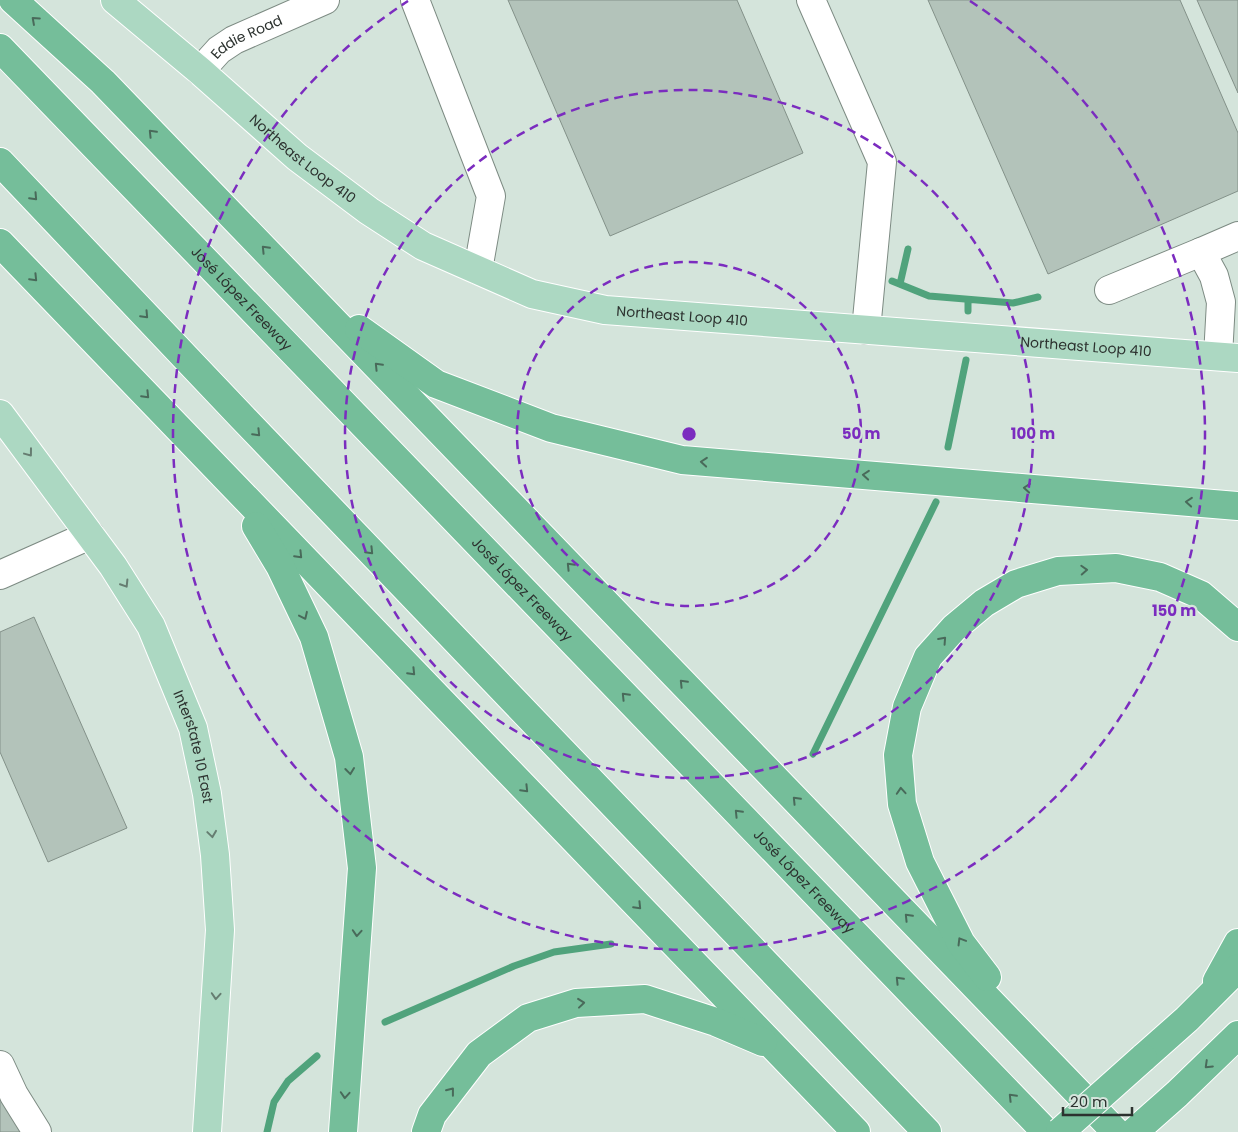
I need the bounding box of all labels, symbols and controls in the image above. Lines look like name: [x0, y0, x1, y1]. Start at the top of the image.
street label: Eddie Road: [206, 10, 286, 63]
one-way arrow: [31, 17, 40, 26]
street label: Northeast Loop 410: [245, 110, 360, 208]
one-way arrow: [149, 129, 158, 138]
one-way arrow: [28, 192, 37, 201]
street label: José López Freeway: [187, 242, 297, 355]
one-way arrow: [262, 246, 271, 255]
one-way arrow: [28, 272, 37, 281]
street label: Northeast Loop 410: [616, 301, 749, 331]
one-way arrow: [139, 310, 148, 319]
street label: Northeast Loop 410: [1020, 332, 1152, 361]
one-way arrow: [375, 363, 384, 372]
one-way arrow: [140, 390, 149, 399]
text: 50 m: [842, 423, 880, 444]
text: 100 m: [1011, 423, 1055, 444]
centre of rings: [680, 425, 698, 443]
one-way arrow: [251, 428, 260, 437]
one-way arrow: [23, 447, 32, 457]
one-way arrow: [699, 457, 707, 468]
one-way arrow: [861, 470, 869, 481]
one-way arrow: [1023, 483, 1031, 494]
one-way arrow: [1185, 497, 1193, 508]
street label: José López Freeway: [467, 533, 577, 646]
one-way arrow: [364, 545, 373, 554]
one-way arrow: [293, 549, 302, 558]
one-way arrow: [567, 562, 576, 571]
one-way arrow: [1080, 564, 1088, 575]
one-way arrow: [118, 579, 128, 588]
text: 150 m: [1152, 600, 1196, 621]
one-way arrow: [298, 611, 308, 620]
one-way arrow: [937, 636, 946, 645]
one-way arrow: [406, 666, 415, 675]
one-way arrow: [680, 679, 689, 688]
street label: Interstate 10 East: [168, 687, 218, 805]
one-way arrow: [622, 692, 631, 701]
one-way arrow: [345, 767, 355, 775]
one-way arrow: [519, 783, 528, 792]
one-way arrow: [895, 787, 906, 795]
one-way arrow: [793, 796, 802, 805]
one-way arrow: [734, 809, 743, 818]
street label: José López Freeway: [749, 825, 859, 938]
one-way arrow: [207, 830, 217, 838]
one-way arrow: [632, 900, 641, 909]
one-way arrow: [905, 913, 914, 922]
one-way arrow: [352, 929, 363, 937]
one-way arrow: [957, 938, 967, 947]
one-way arrow: [896, 977, 905, 986]
one-way arrow: [210, 992, 221, 1000]
one-way arrow: [577, 998, 585, 1009]
one-way arrow: [1204, 1059, 1213, 1068]
scale bar: [1063, 1084, 1132, 1116]
one-way arrow: [445, 1087, 454, 1096]
one-way arrow: [340, 1091, 351, 1099]
text: 20 m: [1070, 1091, 1108, 1112]
one-way arrow: [1009, 1094, 1018, 1103]

